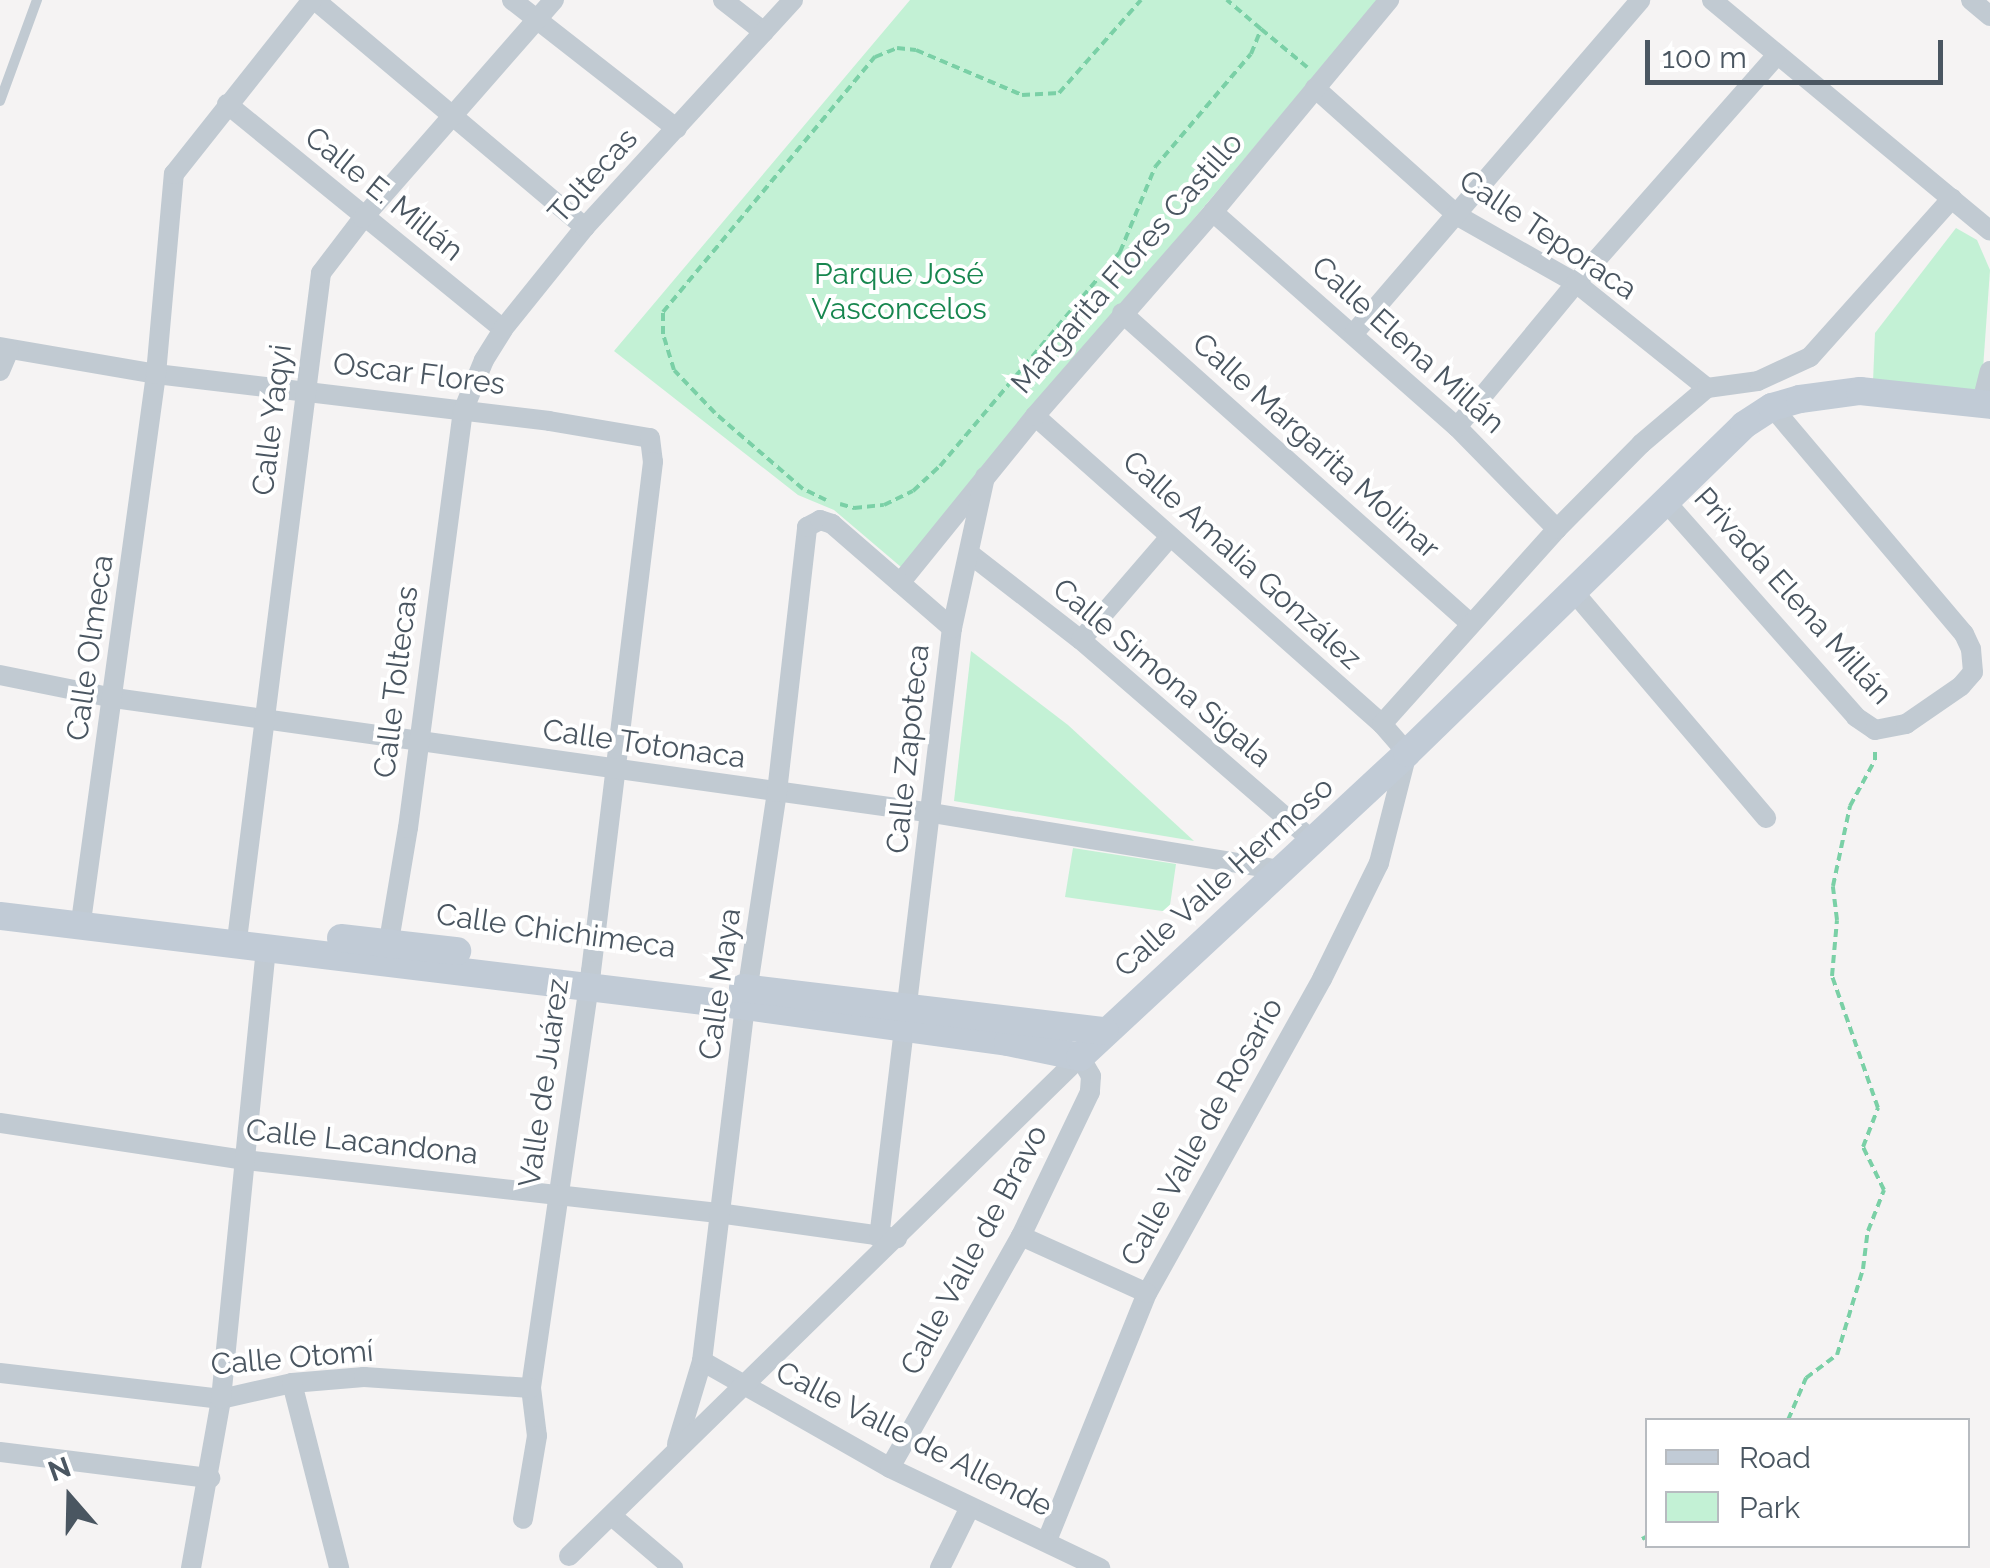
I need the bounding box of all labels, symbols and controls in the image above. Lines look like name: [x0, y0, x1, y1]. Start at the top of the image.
scale bar: [1650, 20, 1948, 82]
text: 100 m: [1662, 40, 1747, 75]
street label: Calle E. Millán: [298, 119, 470, 269]
street label: Toltecas: [541, 121, 645, 231]
street label: Margarita Flores Castillo: [1004, 125, 1250, 401]
street label: Calle Teporaca: [1452, 162, 1644, 308]
street label: Calle Elena Millán: [1304, 249, 1512, 441]
park label: Parque José Vasconcelos: [811, 256, 987, 326]
street label: Calle Margarita Molinar: [1185, 326, 1447, 566]
street label: Calle Yaqyi: [245, 342, 299, 498]
street label: Oscar Flores: [331, 346, 507, 402]
street label: Calle Amalia González: [1115, 443, 1369, 677]
street label: Privada Elena Millán: [1686, 480, 1900, 712]
street label: Calle Olmeca: [59, 553, 121, 743]
street label: Calle Simona Sigala: [1045, 571, 1279, 775]
street label: Calle Toltecas: [366, 583, 426, 781]
street label: Calle Zapoteca: [879, 643, 937, 855]
street label: Calle Totonaca: [540, 712, 748, 776]
street label: Calle Valle Hermoso: [1107, 769, 1341, 985]
street label: Calle Chichimeca: [434, 896, 678, 966]
street label: Calle Maya: [692, 906, 748, 1062]
street label: Valle de Juárez: [511, 976, 577, 1190]
street label: Calle Valle de Rosario: [1113, 991, 1291, 1273]
street label: Calle Lacandona: [244, 1112, 480, 1172]
street label: Calle Valle de Bravo: [893, 1118, 1055, 1382]
street label: Calle Otomí: [209, 1333, 375, 1383]
street label: Calle Valle de Allende: [769, 1353, 1059, 1525]
legend: [1645, 1418, 1970, 1548]
text: Road: [1739, 1440, 1811, 1475]
north arrow: [20, 1448, 120, 1548]
text: N: [44, 1450, 75, 1488]
text: Park: [1739, 1490, 1800, 1525]

